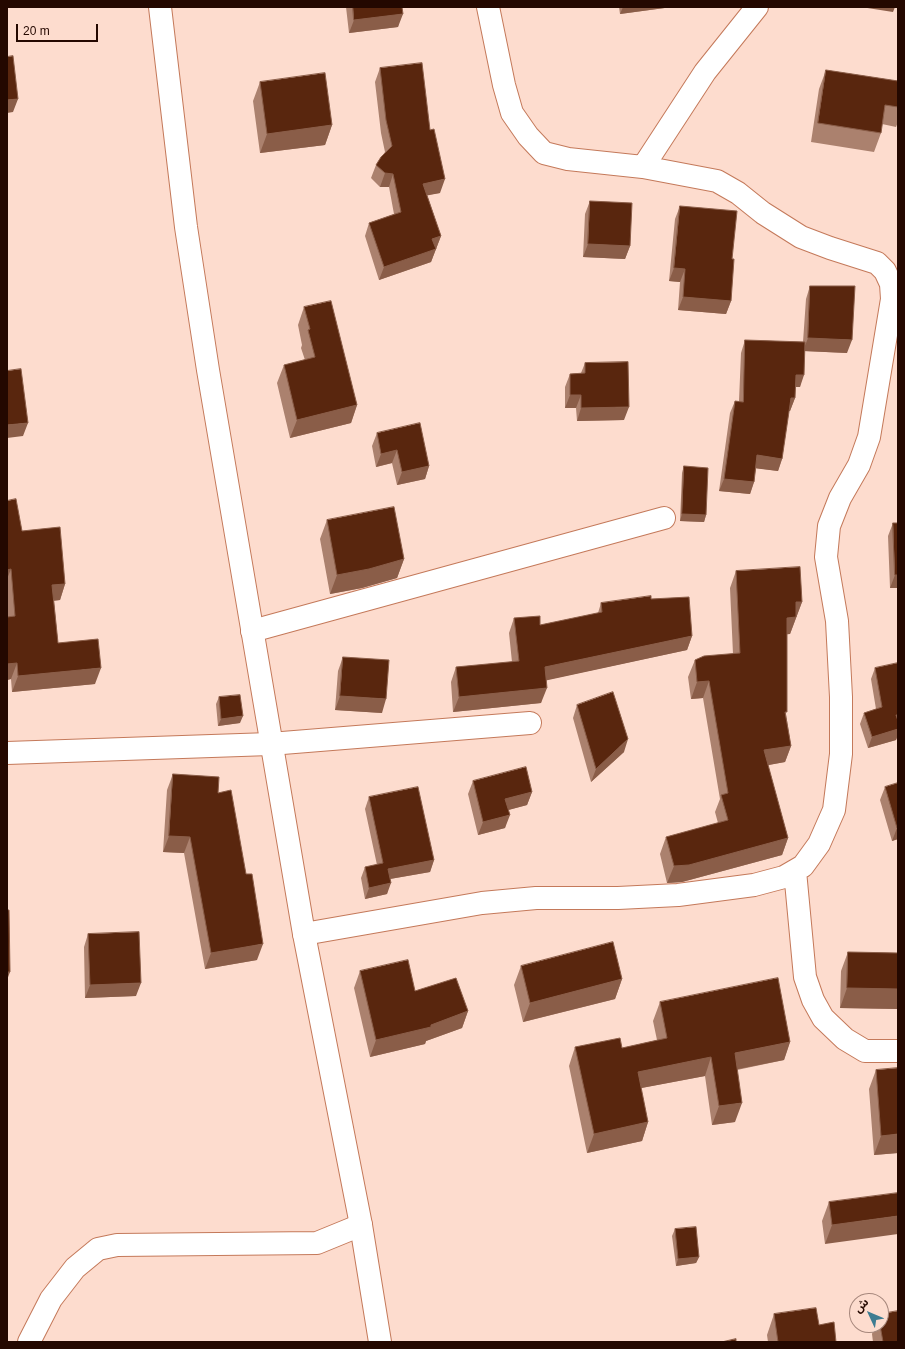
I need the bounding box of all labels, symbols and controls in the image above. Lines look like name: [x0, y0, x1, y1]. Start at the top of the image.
scale bar: [18, 16, 100, 42]
text: 20 m: [23, 24, 50, 38]
north arrow: [849, 1293, 889, 1333]
text: ش: [852, 1296, 871, 1315]

